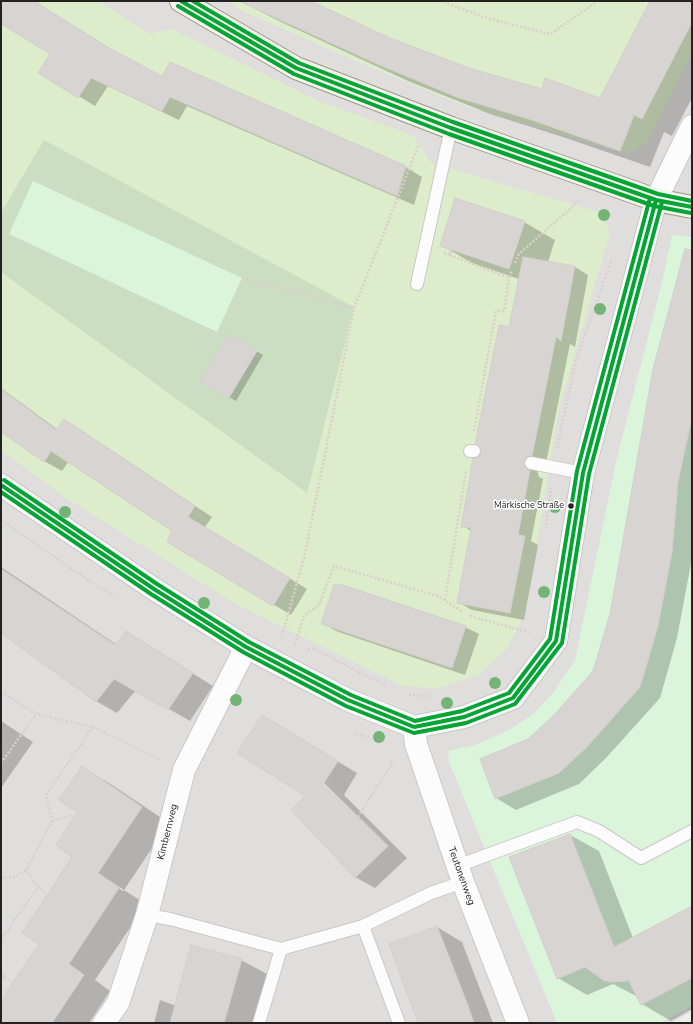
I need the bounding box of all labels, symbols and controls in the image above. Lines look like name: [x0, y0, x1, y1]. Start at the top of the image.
place label: Märkische Straße: [494, 501, 564, 511]
marker: Märkische Straße: [566, 501, 576, 511]
street label: Kimbernweg: [155, 803, 181, 861]
street label: Teutonenweg: [445, 845, 477, 907]

